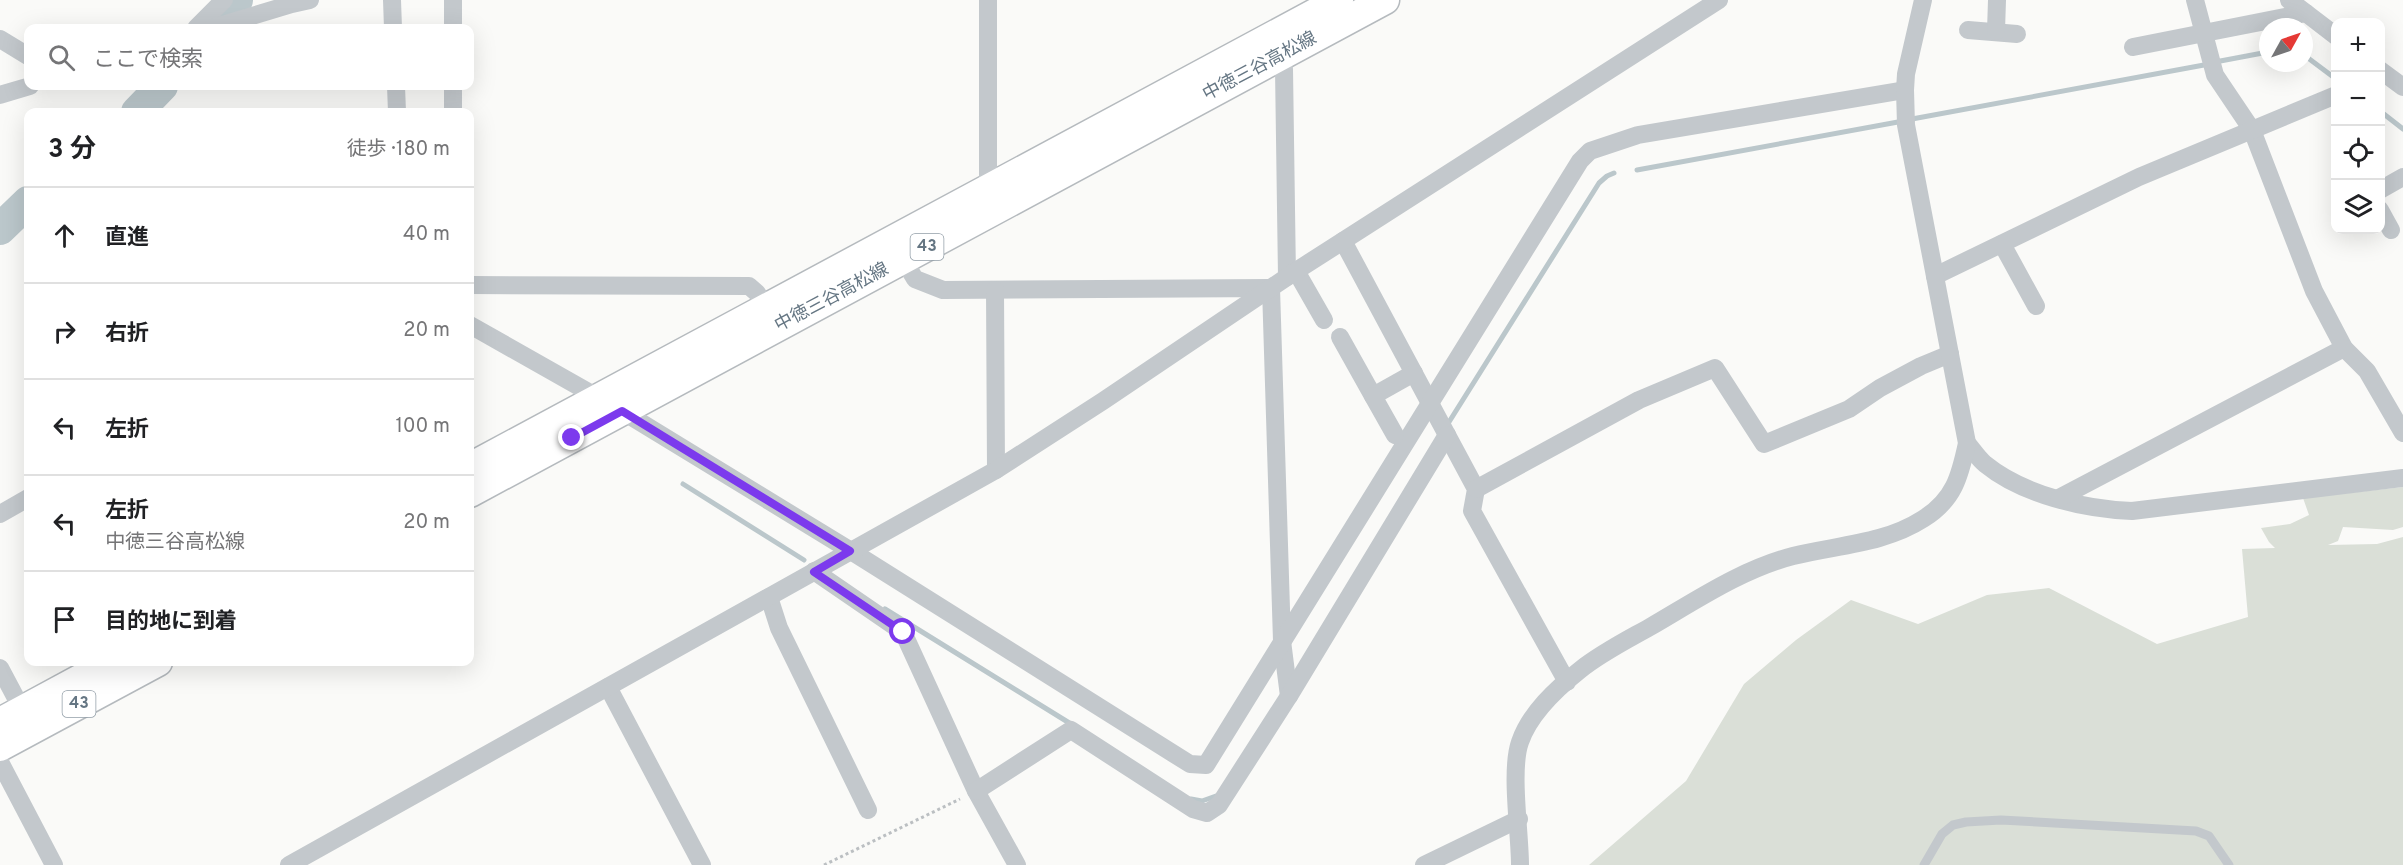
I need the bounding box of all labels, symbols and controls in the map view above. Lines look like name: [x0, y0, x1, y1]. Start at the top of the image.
north arrow: [2259, 18, 2313, 72]
map controls: [2331, 18, 2385, 234]
button: +: [2331, 18, 2385, 72]
search box: [24, 24, 474, 90]
street label: 中徳三谷高松線: [1199, 27, 1321, 107]
icon: search: [45, 41, 78, 74]
text: ここで検索: [93, 47, 203, 74]
button: −: [2331, 72, 2385, 126]
button: locate: [2331, 126, 2385, 180]
text: 3 分: [48, 134, 96, 167]
text: 徒歩 · 180 m: [347, 137, 450, 163]
button: layers: [2331, 180, 2385, 234]
icon: ahead: [48, 219, 81, 252]
text: 40 m: [403, 222, 450, 248]
text: 直進: [105, 225, 149, 252]
road number: 43: [910, 234, 944, 260]
street label: 中徳三谷高松線: [771, 258, 893, 338]
icon: right: [48, 315, 81, 348]
text: 20 m: [403, 318, 450, 344]
text: 右折: [105, 321, 149, 348]
icon: left: [48, 411, 81, 444]
text: 100 m: [395, 414, 450, 440]
text: 左折: [105, 417, 149, 444]
route end: [558, 424, 584, 450]
text: 左折: [105, 498, 149, 525]
icon: left: [48, 507, 81, 540]
text: 20 m: [403, 510, 450, 536]
text: 中徳三谷高松線: [105, 530, 245, 556]
icon: arrive: [48, 603, 81, 636]
text: 目的地に到着: [105, 609, 237, 636]
route start: [889, 618, 915, 644]
road number: 43: [62, 691, 96, 717]

